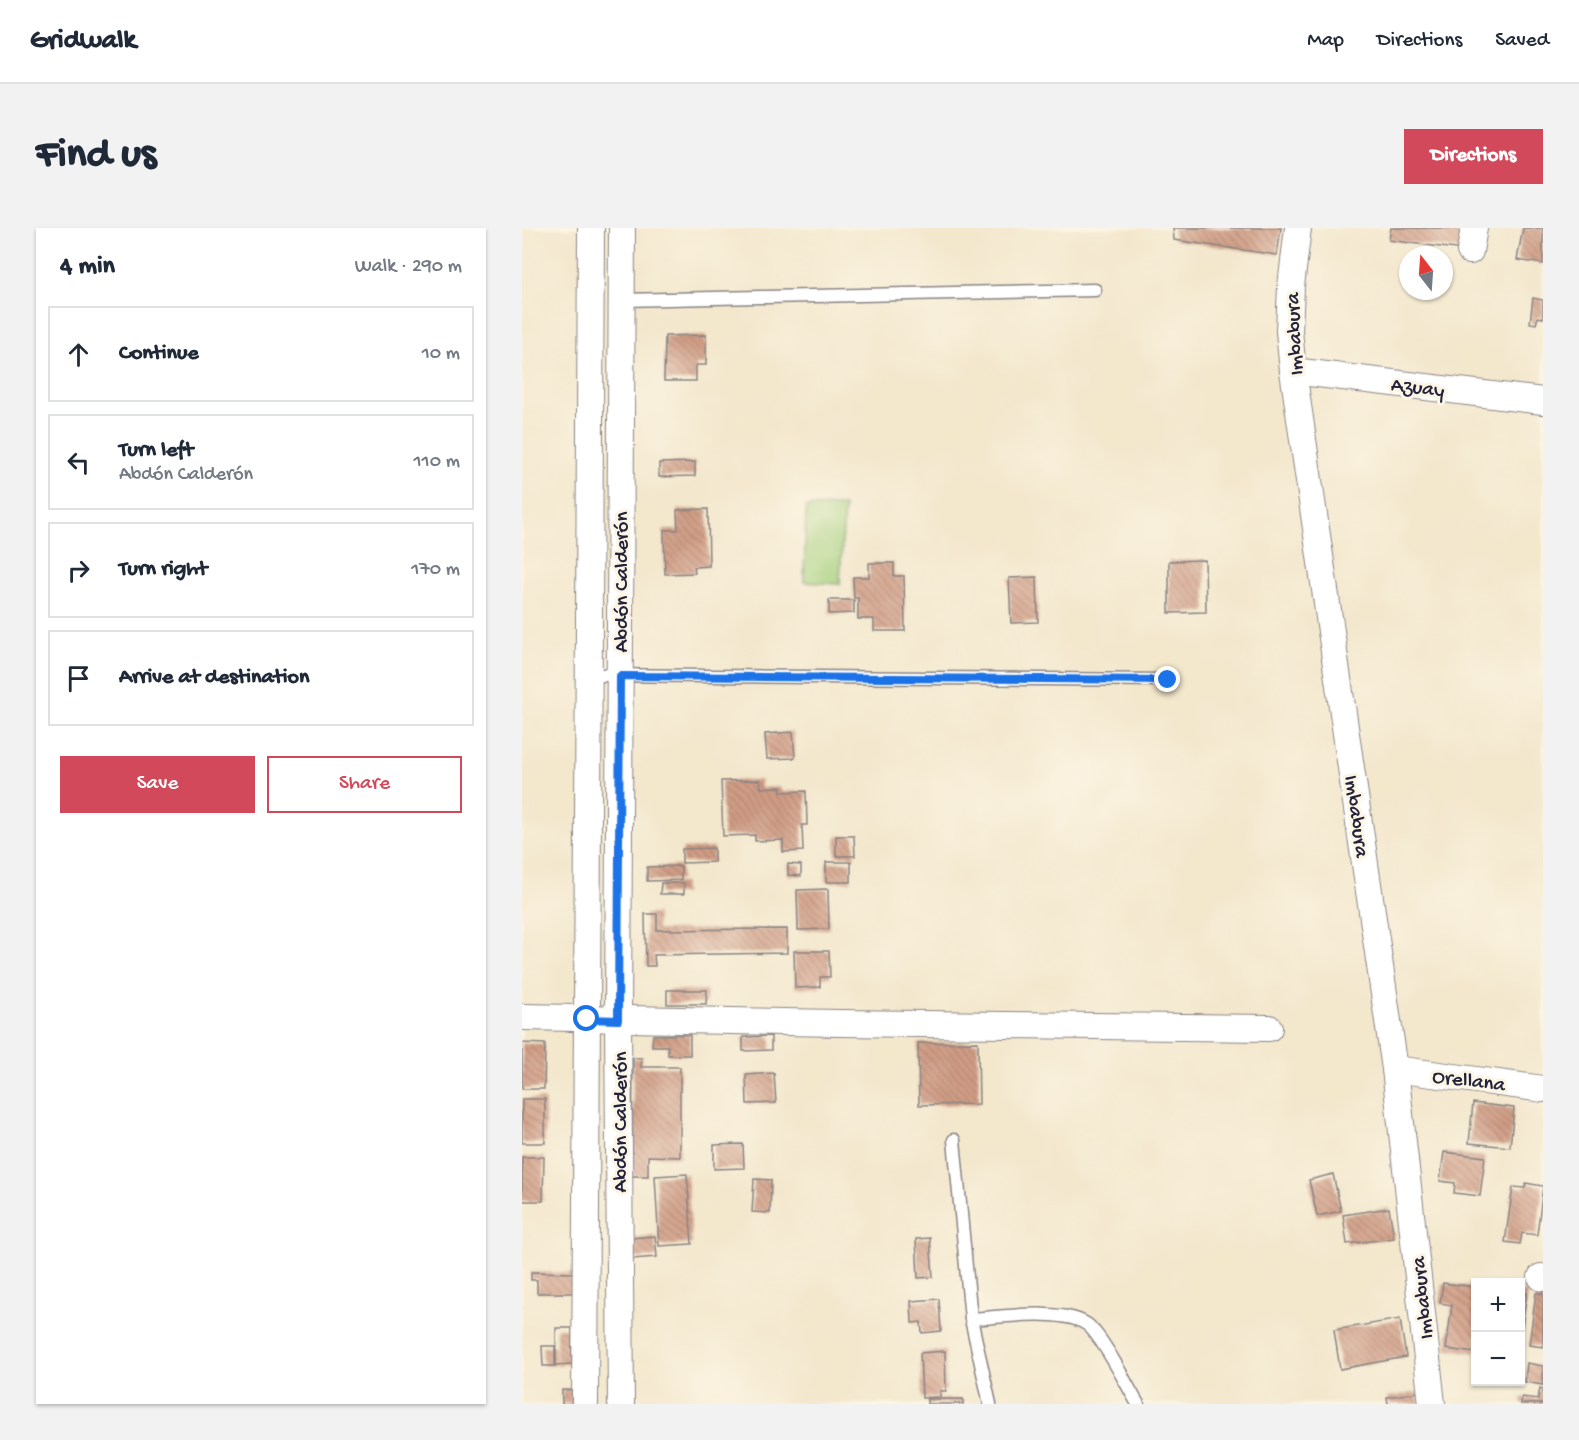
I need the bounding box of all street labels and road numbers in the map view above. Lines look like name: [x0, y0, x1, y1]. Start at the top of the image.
street label: Imbabura: [1282, 291, 1311, 376]
street label: Azuay: [1389, 374, 1446, 405]
street label: Abdón Calderón: [611, 512, 636, 652]
street label: Imbabura: [1336, 774, 1373, 861]
street label: Abdón Calderón: [610, 1052, 635, 1192]
street label: Orellana: [1431, 1066, 1508, 1100]
street label: Imbabura: [1408, 1254, 1441, 1340]

